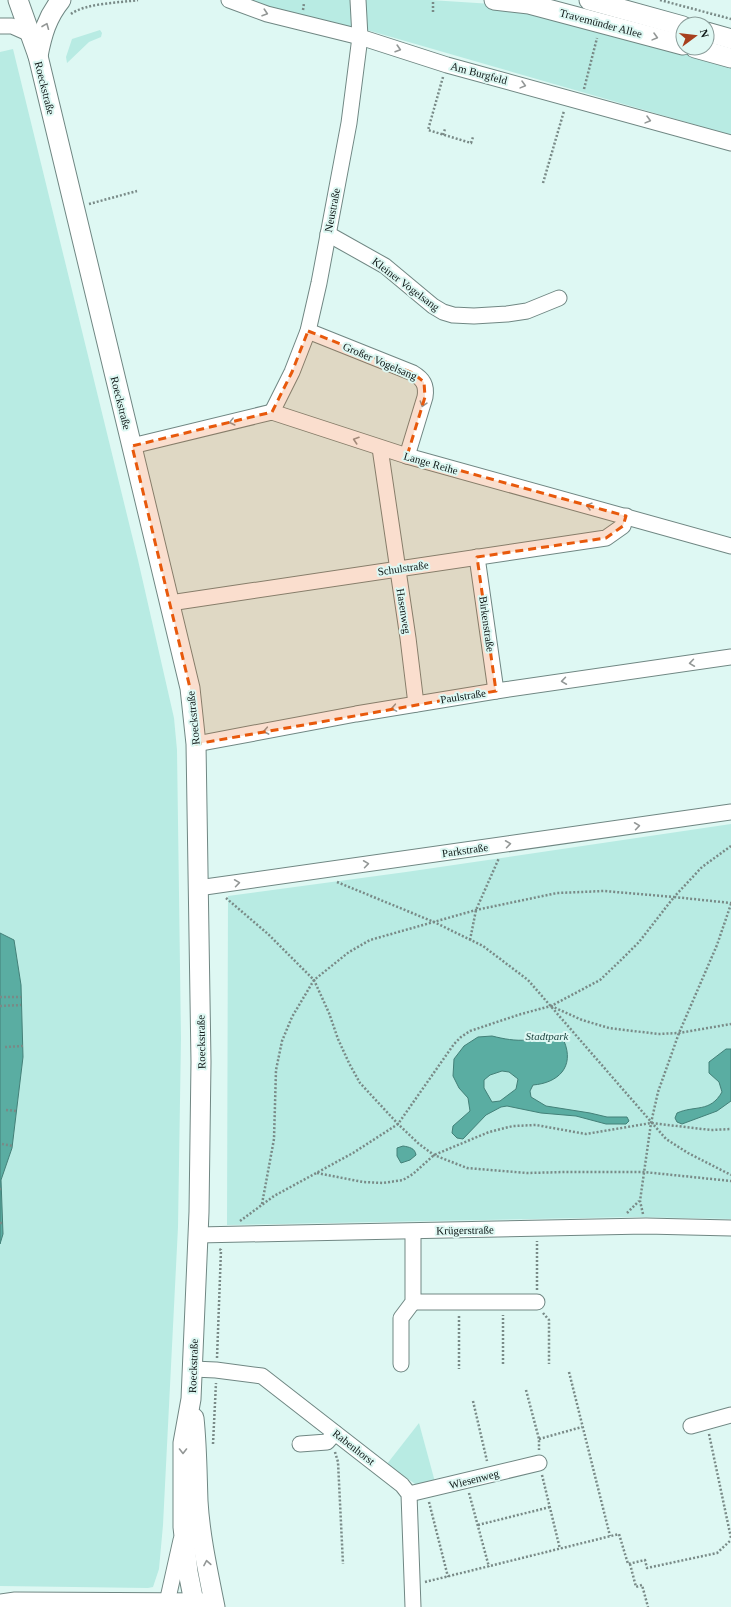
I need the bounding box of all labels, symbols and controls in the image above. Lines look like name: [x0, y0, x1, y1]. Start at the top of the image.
street label: Travemünder Allee: [558, 6, 644, 40]
one-way arrow: [262, 8, 269, 17]
north arrow: [675, 16, 715, 56]
one-way arrow: [41, 23, 49, 30]
text: N: [698, 28, 711, 39]
one-way arrow: [651, 32, 658, 41]
one-way arrow: [394, 44, 401, 53]
street label: Roeckstraße: [33, 60, 57, 116]
street label: Am Burgfeld: [449, 60, 509, 86]
one-way arrow: [519, 81, 526, 89]
one-way arrow: [644, 115, 651, 124]
street label: Neustraße: [322, 187, 342, 233]
street label: Kleiner Vogelsang: [370, 255, 442, 314]
street label: Großer Vogelsang: [341, 340, 419, 382]
street label: Roeckstraße: [109, 375, 133, 431]
one-way arrow: [419, 401, 428, 408]
one-way arrow: [228, 417, 235, 426]
one-way arrow: [353, 436, 360, 445]
street label: Lange Reihe: [402, 450, 460, 477]
one-way arrow: [586, 502, 593, 511]
street label: Schulstraße: [377, 558, 429, 578]
street label: Hasenweg: [394, 587, 414, 635]
street label: Birkenstraße: [477, 595, 497, 653]
one-way arrow: [689, 658, 695, 667]
one-way arrow: [561, 676, 567, 685]
street label: Paulstraße: [439, 686, 487, 706]
street label: Roeckstraße: [184, 690, 202, 746]
one-way arrow: [391, 703, 397, 712]
one-way arrow: [263, 726, 269, 735]
one-way arrow: [634, 822, 640, 831]
one-way arrow: [505, 840, 511, 849]
street label: Parkstraße: [441, 841, 489, 859]
one-way arrow: [363, 860, 369, 869]
one-way arrow: [234, 879, 240, 888]
street label: Roeckstraße: [195, 1015, 207, 1069]
park label: Stadtpark: [526, 1030, 570, 1042]
street label: Krügerstraße: [436, 1223, 494, 1237]
street label: Roeckstraße: [186, 1339, 200, 1393]
street label: Rabenhorst: [331, 1427, 377, 1467]
one-way arrow: [179, 1448, 187, 1454]
street label: Wiesenweg: [448, 1467, 501, 1491]
one-way arrow: [203, 1560, 211, 1566]

